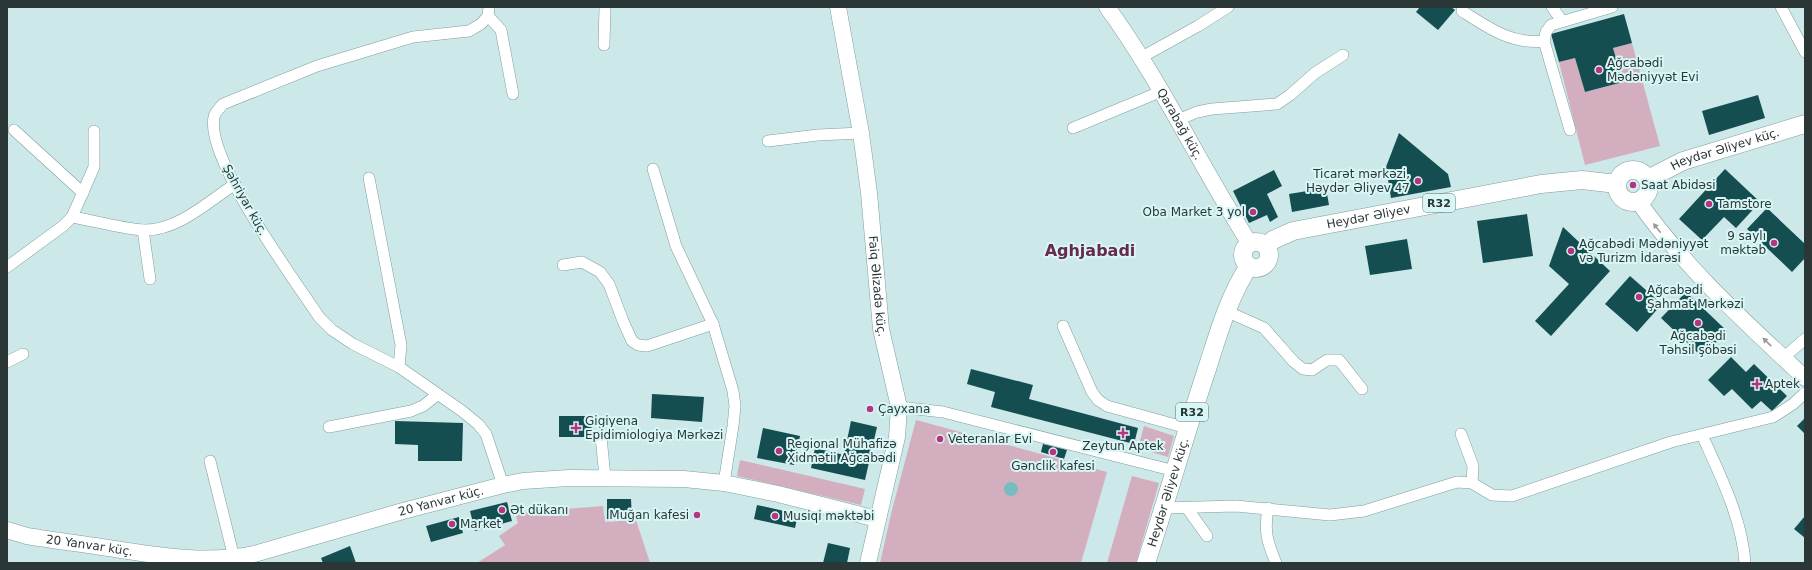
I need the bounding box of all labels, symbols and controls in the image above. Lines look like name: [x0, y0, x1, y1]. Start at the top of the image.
place label: Ağcabədi Mədəniyyət Evi: [1607, 56, 1699, 84]
marker: Ağcabədi Mədəniyyət Evi: [1594, 65, 1604, 75]
street label: Qarabağ küç.: [1154, 86, 1206, 162]
street label: Heydər Əliyev küç.: [1668, 125, 1781, 173]
street label: Şəhriyar küç.: [220, 162, 270, 238]
place label: Ticarət mərkəzi, Həydər Əliyev 47: [1306, 167, 1410, 195]
marker: Ticarət mərkəzi, Həydər Əliyev 47: [1413, 176, 1423, 186]
place label: Saat Abidəsi: [1641, 178, 1716, 192]
marker: Saat Abidəsi: [1628, 180, 1638, 190]
road number: R32: [1423, 194, 1455, 212]
place label: Tamstore: [1716, 197, 1772, 211]
marker: Tamstore: [1704, 199, 1714, 209]
street label: Heydər Əliyev: [1325, 202, 1412, 231]
place label: Oba Market 3 yol: [1142, 205, 1245, 219]
marker: Oba Market 3 yol: [1248, 207, 1258, 217]
one-way arrow: [1653, 222, 1662, 233]
place label: 9 saylı məktəb: [1720, 229, 1766, 257]
street label: Faiq Əlizadə küç.: [866, 235, 890, 338]
place label: Ağcabədi Mədəniyyət və Turizm İdarəsi: [1579, 237, 1709, 265]
marker: 9 saylı məktəb: [1769, 238, 1779, 248]
district label: Aghjabadi: [1045, 241, 1135, 260]
marker: Ağcabədi Mədəniyyət və Turizm İdarəsi: [1566, 246, 1576, 256]
place label: Ağcabədi Şahmat Mərkəzi: [1647, 283, 1744, 311]
marker: Ağcabədi Şahmat Mərkəzi: [1634, 292, 1644, 302]
marker: Ağcabədi Təhsil şöbəsi: [1693, 318, 1703, 328]
place label: Ağcabədi Təhsil şöbəsi: [1658, 329, 1737, 357]
one-way arrow: [1761, 337, 1772, 346]
place label: Aptek: [1765, 377, 1800, 391]
marker: Aptek: [1752, 379, 1762, 389]
place label: Çayxana: [878, 402, 930, 416]
road number: R32: [1176, 403, 1208, 421]
marker: Çayxana: [865, 404, 875, 414]
place label: Gigiyena Epidimiologiya Mərkəzi: [585, 414, 723, 442]
marker: Gigiyena Epidimiologiya Mərkəzi: [570, 422, 582, 434]
marker: Zeytun Aptek: [1118, 428, 1128, 438]
place label: Veteranlar Evi: [948, 432, 1032, 446]
marker: Veteranlar Evi: [935, 434, 945, 444]
street label: Heydər Əliyev küç.: [1145, 436, 1192, 549]
place label: Regional Mühafizə Xidmətii Ağcabədi: [787, 437, 897, 465]
place label: Zeytun Aptek: [1082, 439, 1164, 453]
marker: Regional Mühafizə Xidmətii Ağcabədi: [774, 446, 784, 456]
marker: Gənclik kafesi: [1048, 447, 1058, 457]
place label: Gənclik kafesi: [1011, 459, 1095, 473]
street label: 20 Yanvar küç.: [397, 483, 485, 519]
place label: Әt dükanı: [510, 503, 568, 517]
marker: Әt dükanı: [497, 505, 507, 515]
place label: Muğan kafesi: [609, 508, 689, 522]
place label: Musiqi məktəbi: [783, 509, 874, 523]
marker: Muğan kafesi: [692, 510, 702, 520]
marker: Musiqi məktəbi: [770, 511, 780, 521]
place label: Market: [460, 517, 502, 531]
marker: Market: [447, 519, 457, 529]
street label: 20 Yanvar küç.: [45, 532, 134, 559]

